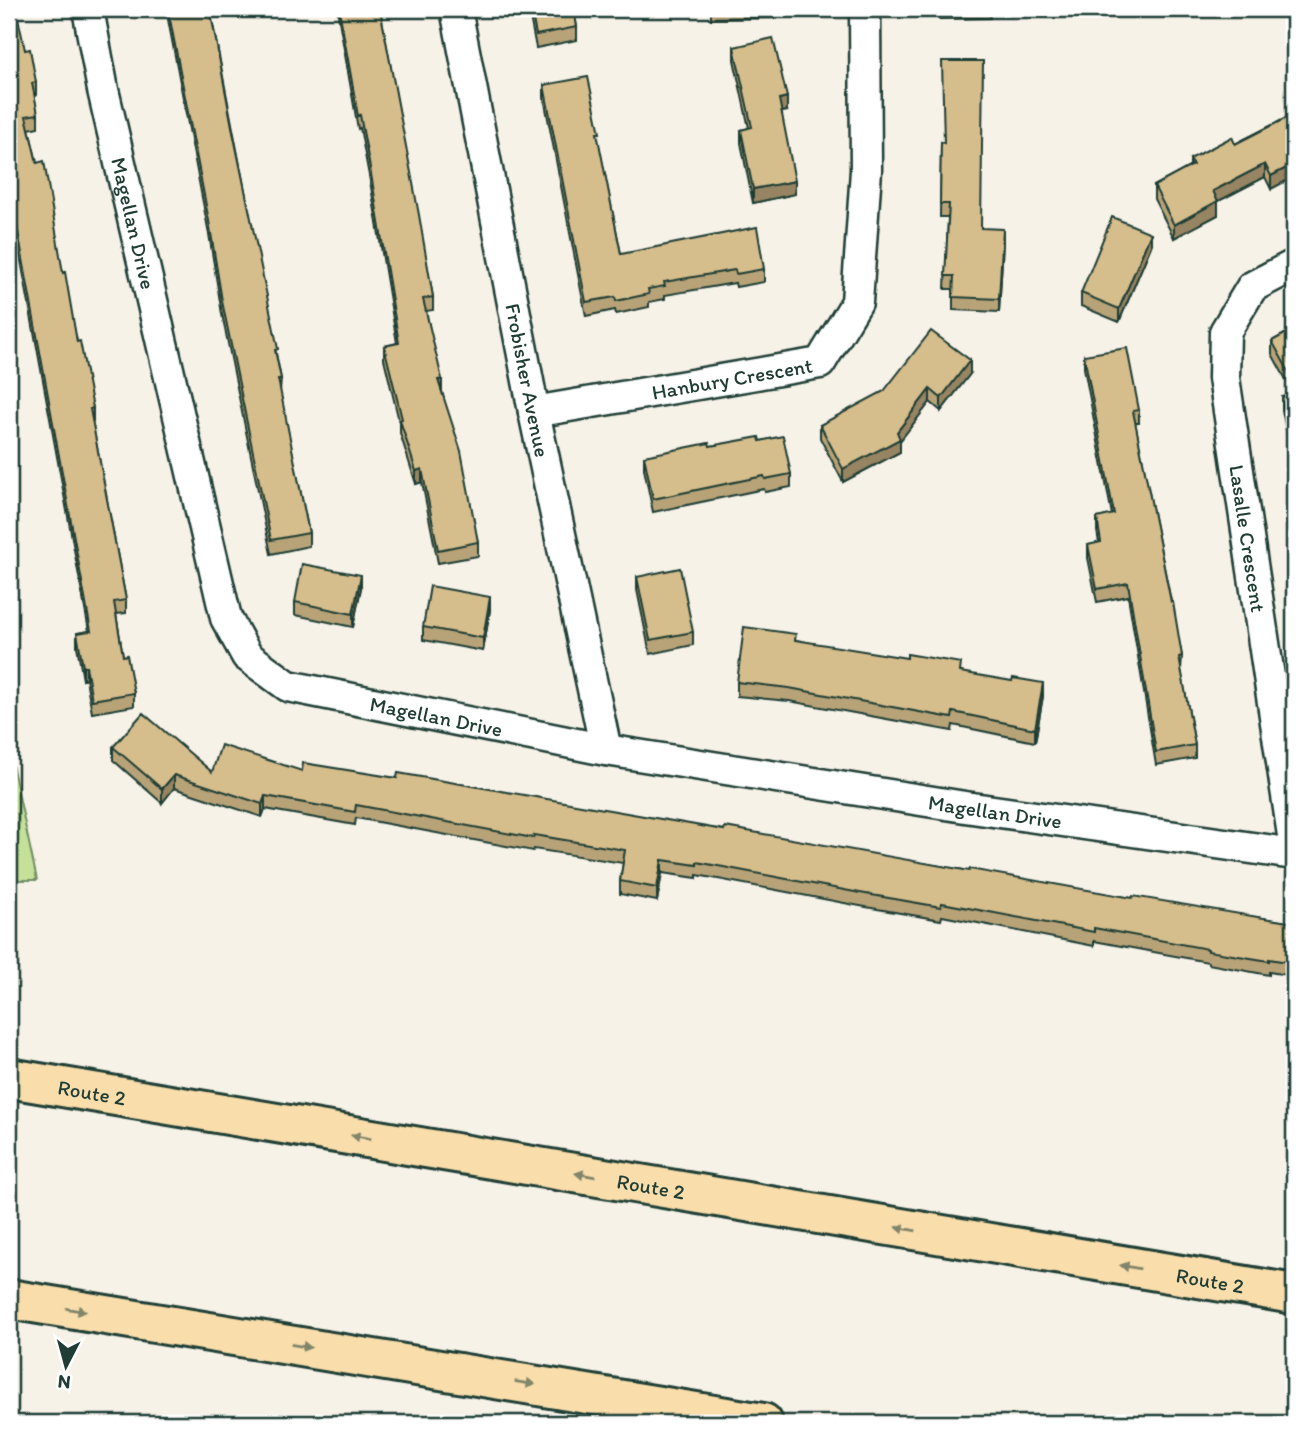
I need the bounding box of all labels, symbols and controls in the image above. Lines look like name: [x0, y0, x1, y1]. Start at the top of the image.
street label: Magellan Drive: [107, 155, 161, 291]
street label: Frobisher Avenue: [501, 301, 556, 459]
street label: Hanbury Crescent: [650, 352, 815, 404]
street label: Lasalle Crescent: [1225, 463, 1272, 614]
street label: Magellan Drive: [368, 690, 505, 741]
street label: Magellan Drive: [927, 789, 1063, 833]
street label: Route 2: [56, 1074, 128, 1110]
one-way arrow: [350, 1131, 372, 1142]
street label: Route 2: [615, 1168, 687, 1204]
one-way arrow: [574, 1169, 596, 1180]
one-way arrow: [895, 1223, 917, 1234]
one-way arrow: [1119, 1261, 1141, 1272]
street label: Route 2: [1174, 1262, 1246, 1298]
one-way arrow: [65, 1305, 87, 1316]
north arrow: [32, 1330, 102, 1400]
one-way arrow: [290, 1341, 312, 1352]
text: N: [57, 1370, 72, 1395]
one-way arrow: [514, 1378, 536, 1389]

